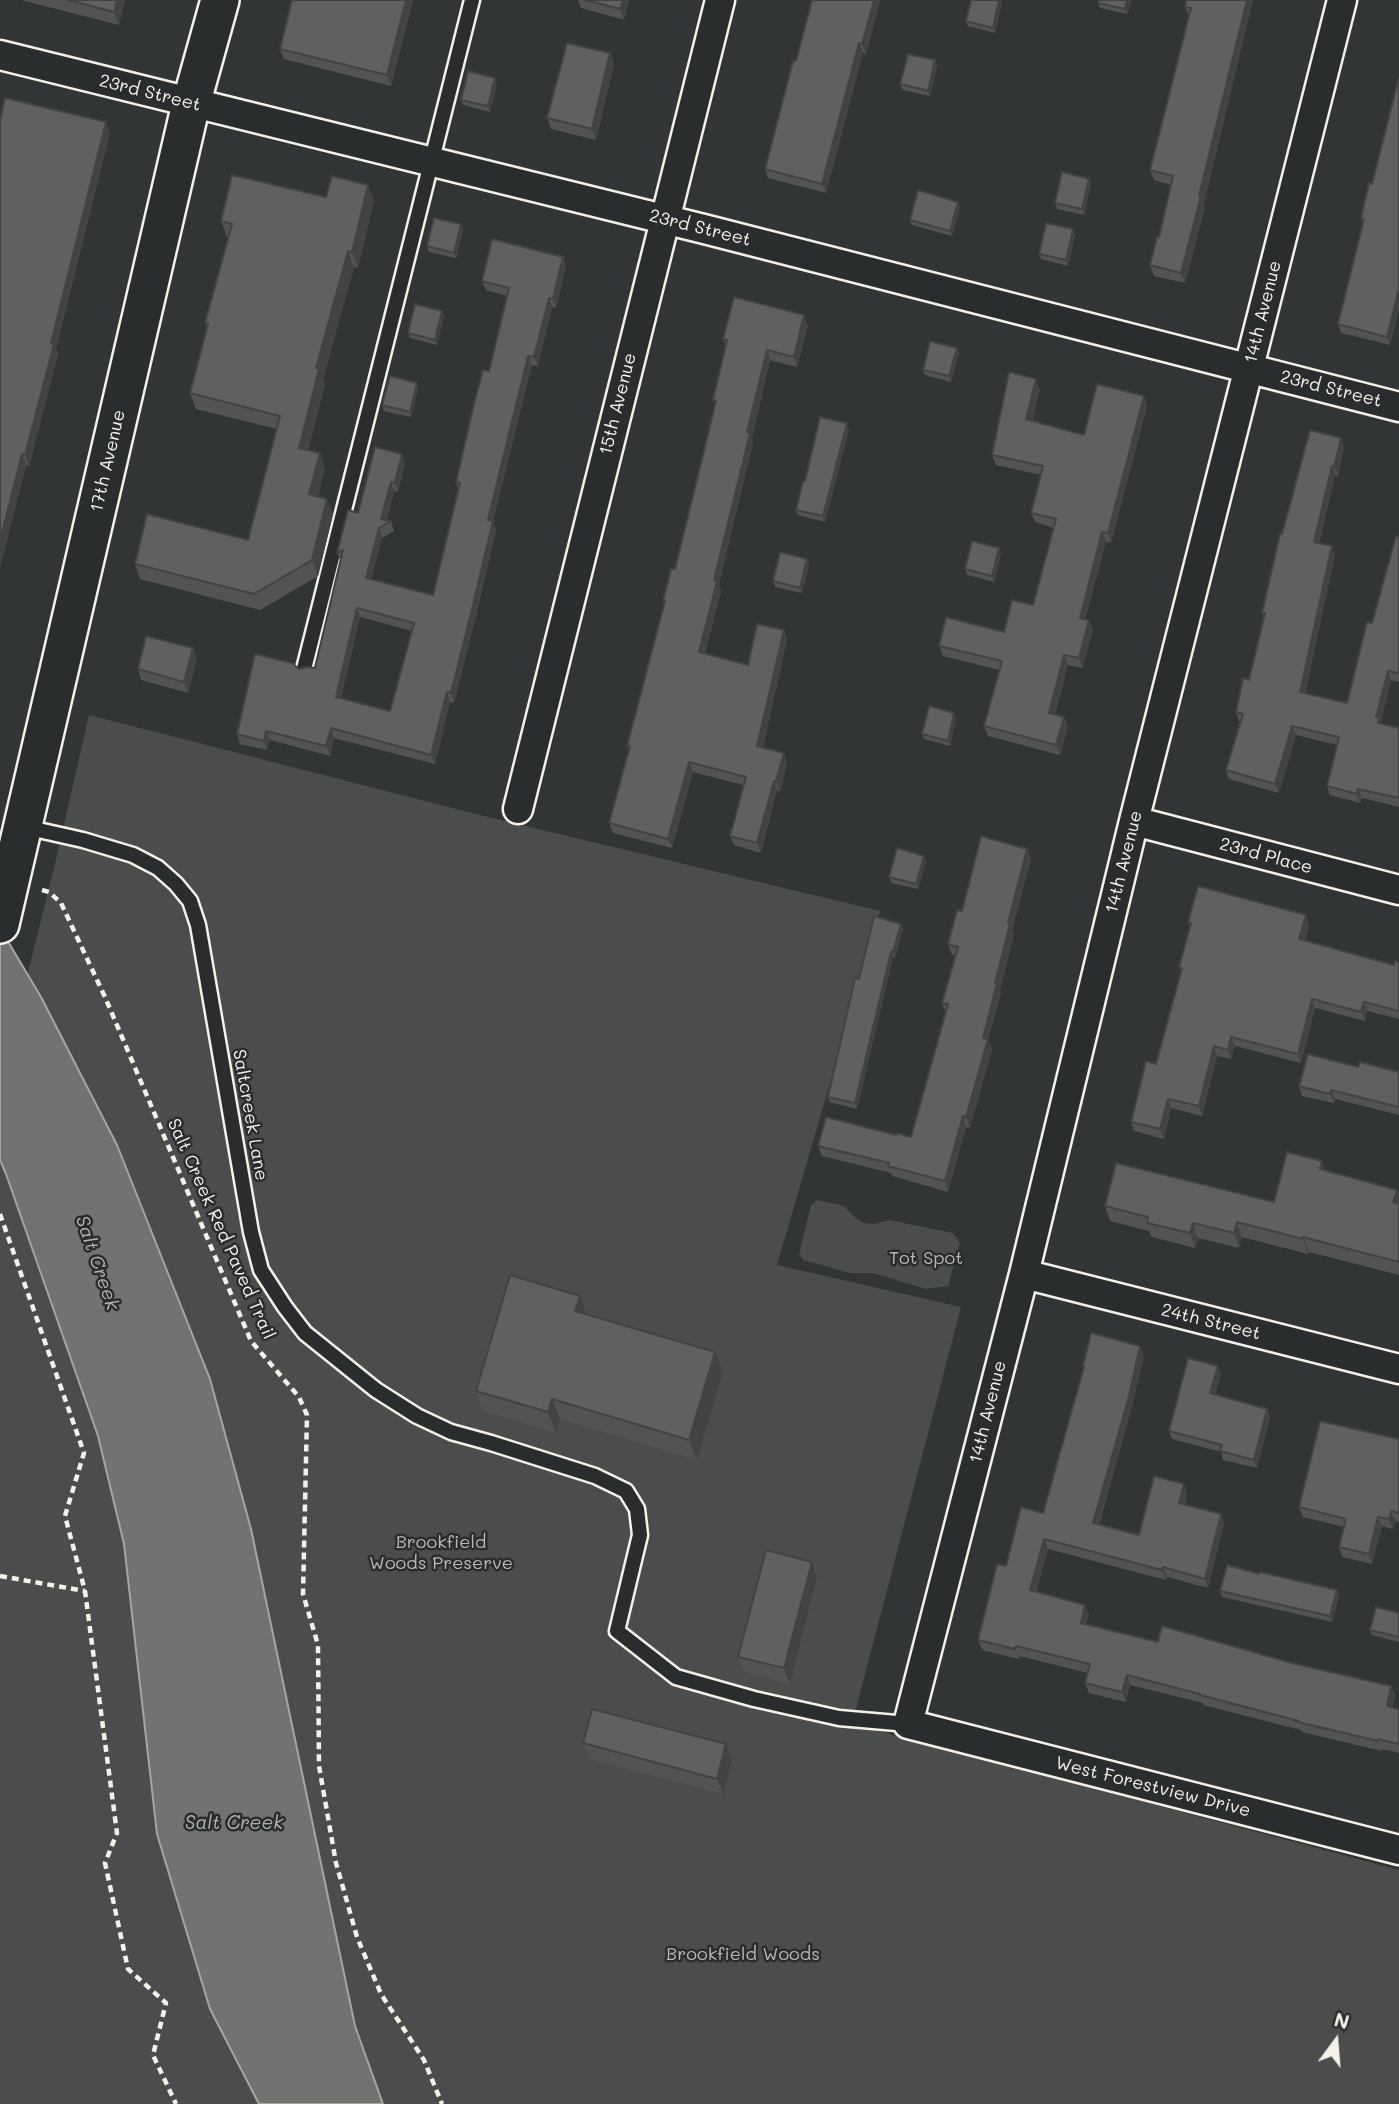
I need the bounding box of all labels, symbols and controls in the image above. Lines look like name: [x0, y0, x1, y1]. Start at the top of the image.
street label: 23rd Street: [97, 70, 203, 116]
street label: 23rd Street: [647, 205, 753, 251]
street label: 14th Avenue: [1240, 259, 1286, 365]
street label: 15th Avenue: [595, 351, 641, 457]
street label: 23rd Street: [1278, 366, 1384, 412]
street label: 17th Avenue: [86, 408, 130, 514]
street label: 14th Avenue: [1101, 809, 1147, 915]
street label: 23rd Place: [1217, 833, 1315, 879]
street label: Saltcreek Lane: [228, 1048, 272, 1182]
street label: Salt Creek Red Paved Trail: [162, 1115, 280, 1343]
water label: Salt Creek: [70, 1213, 124, 1313]
park label: Tot Spot: [889, 1247, 963, 1269]
street label: 24th Street: [1159, 1299, 1263, 1345]
street label: 14th Avenue: [965, 1359, 1011, 1465]
park label: Brookfield Woods Preserve: [369, 1531, 513, 1574]
street label: West Forestview Drive: [1053, 1752, 1253, 1822]
water label: Salt Creek: [185, 1812, 283, 1834]
park label: Brookfield Woods: [666, 1943, 820, 1965]
north arrow: [1301, 2006, 1371, 2076]
text: N: [1332, 2006, 1352, 2034]

